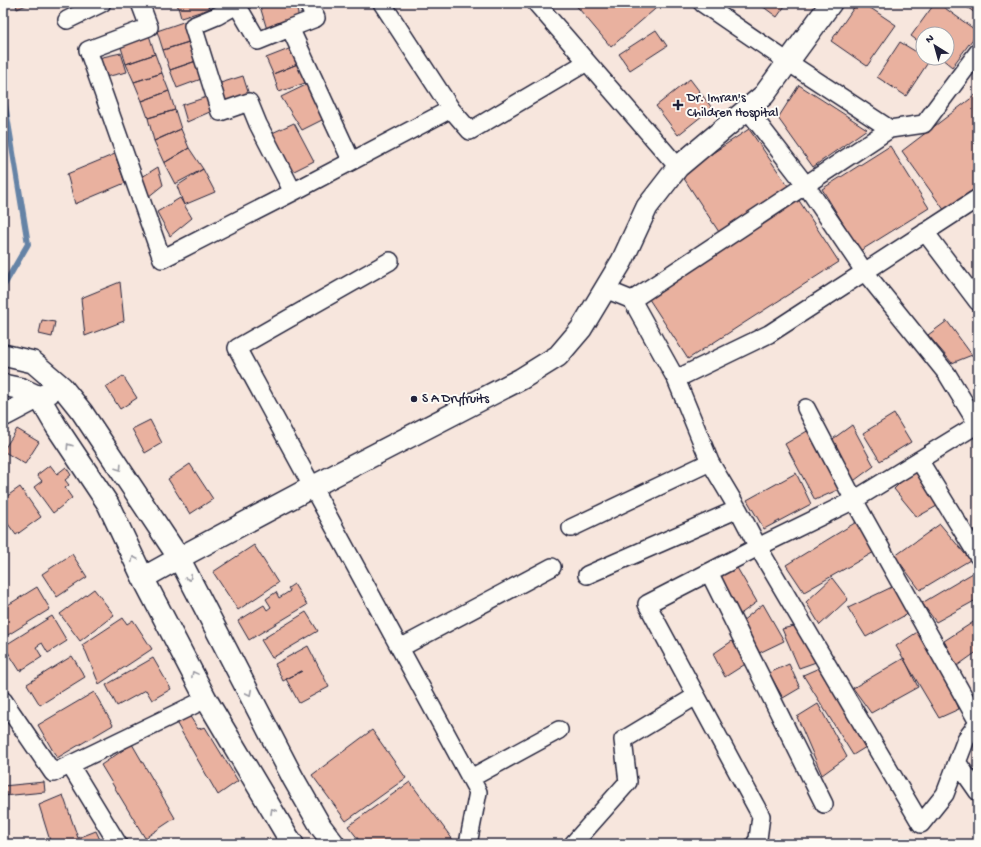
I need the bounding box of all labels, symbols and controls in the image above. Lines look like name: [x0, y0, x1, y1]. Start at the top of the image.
north arrow: [915, 26, 955, 66]
text: N: [924, 33, 937, 47]
place label: Dr. Imran's Children Hospital: [686, 91, 779, 121]
marker: Dr. Imran's Children Hospital: [672, 99, 684, 111]
place label: S A Dryfruits: [422, 392, 490, 407]
marker: S A Dryfruits: [409, 394, 419, 404]
one-way arrow: [67, 443, 74, 450]
one-way arrow: [114, 464, 121, 471]
one-way arrow: [131, 555, 139, 563]
one-way arrow: [184, 573, 191, 581]
one-way arrow: [191, 671, 198, 678]
one-way arrow: [244, 689, 251, 696]
one-way arrow: [270, 808, 277, 815]

